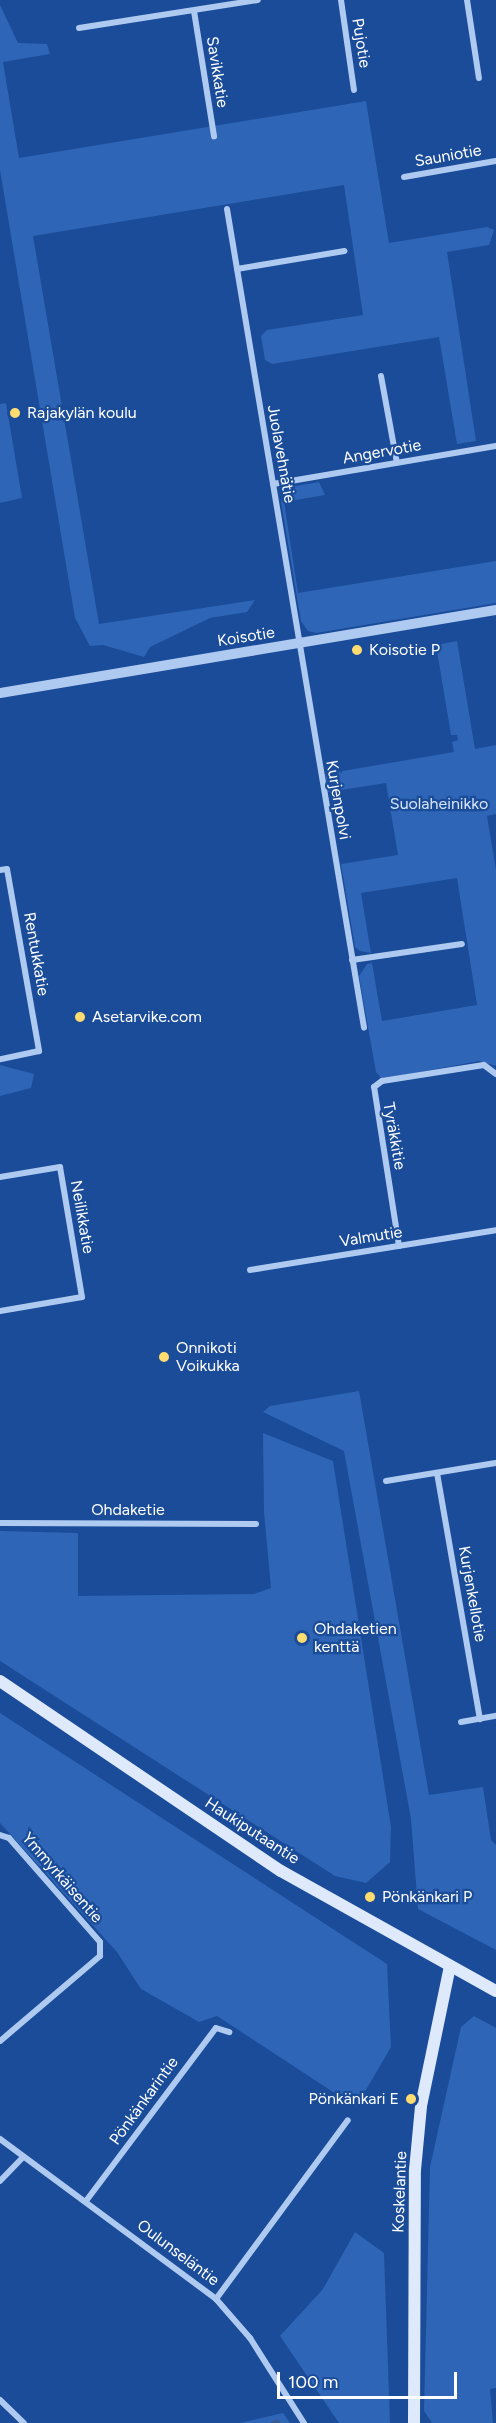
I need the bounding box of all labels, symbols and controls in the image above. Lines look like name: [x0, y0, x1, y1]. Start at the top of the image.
street label: Pujotie: [348, 17, 374, 69]
street label: Savikkatie: [202, 35, 232, 109]
street label: Sauniotie: [413, 141, 483, 171]
place label: Rajakylän koulu: [27, 403, 137, 423]
street label: Juolavehnätie: [263, 403, 299, 505]
marker: Rajakylän koulu: [8, 406, 22, 420]
street label: Angervotie: [341, 436, 423, 468]
street label: Koisotie: [216, 623, 276, 651]
place label: Koisotie P: [369, 640, 440, 660]
marker: Koisotie P: [350, 643, 364, 657]
street label: Kurjenpolvi: [322, 759, 354, 841]
park label: Suolaheinikko: [390, 794, 488, 814]
street label: Rentukkatie: [19, 911, 53, 997]
place label: Asetarvike.com: [92, 1007, 202, 1027]
marker: Asetarvike.com: [73, 1010, 87, 1024]
street label: Tyräkkitie: [379, 1101, 409, 1171]
street label: Neilikkatie: [66, 1179, 98, 1255]
street label: Valmutie: [338, 1223, 404, 1251]
place label: Onnikoti Voikukka: [176, 1338, 240, 1376]
marker: Onnikoti Voikukka: [157, 1350, 171, 1364]
street label: Ohdaketie: [91, 1500, 165, 1520]
street label: Kurjenkellotie: [454, 1544, 490, 1644]
place label: Ohdaketien kenttä: [314, 1619, 397, 1657]
marker: Ohdaketien kenttä: [295, 1631, 309, 1645]
street label: Haukiputaantie: [201, 1793, 303, 1869]
street label: Ymmyrkäisentie: [18, 1829, 106, 1927]
place label: Pönkänkari P: [382, 1887, 472, 1907]
marker: Pönkänkari P: [363, 1890, 377, 1904]
street label: Pönkänkarintie: [106, 2053, 182, 2149]
place label: Pönkänkari E: [309, 2089, 399, 2109]
marker: Pönkänkari E: [404, 2092, 418, 2106]
street label: Koskelantie: [389, 2151, 411, 2233]
street label: Oulunseläntie: [133, 2216, 223, 2290]
scale bar: [280, 2360, 460, 2398]
text: 100 m: [288, 2371, 338, 2393]

